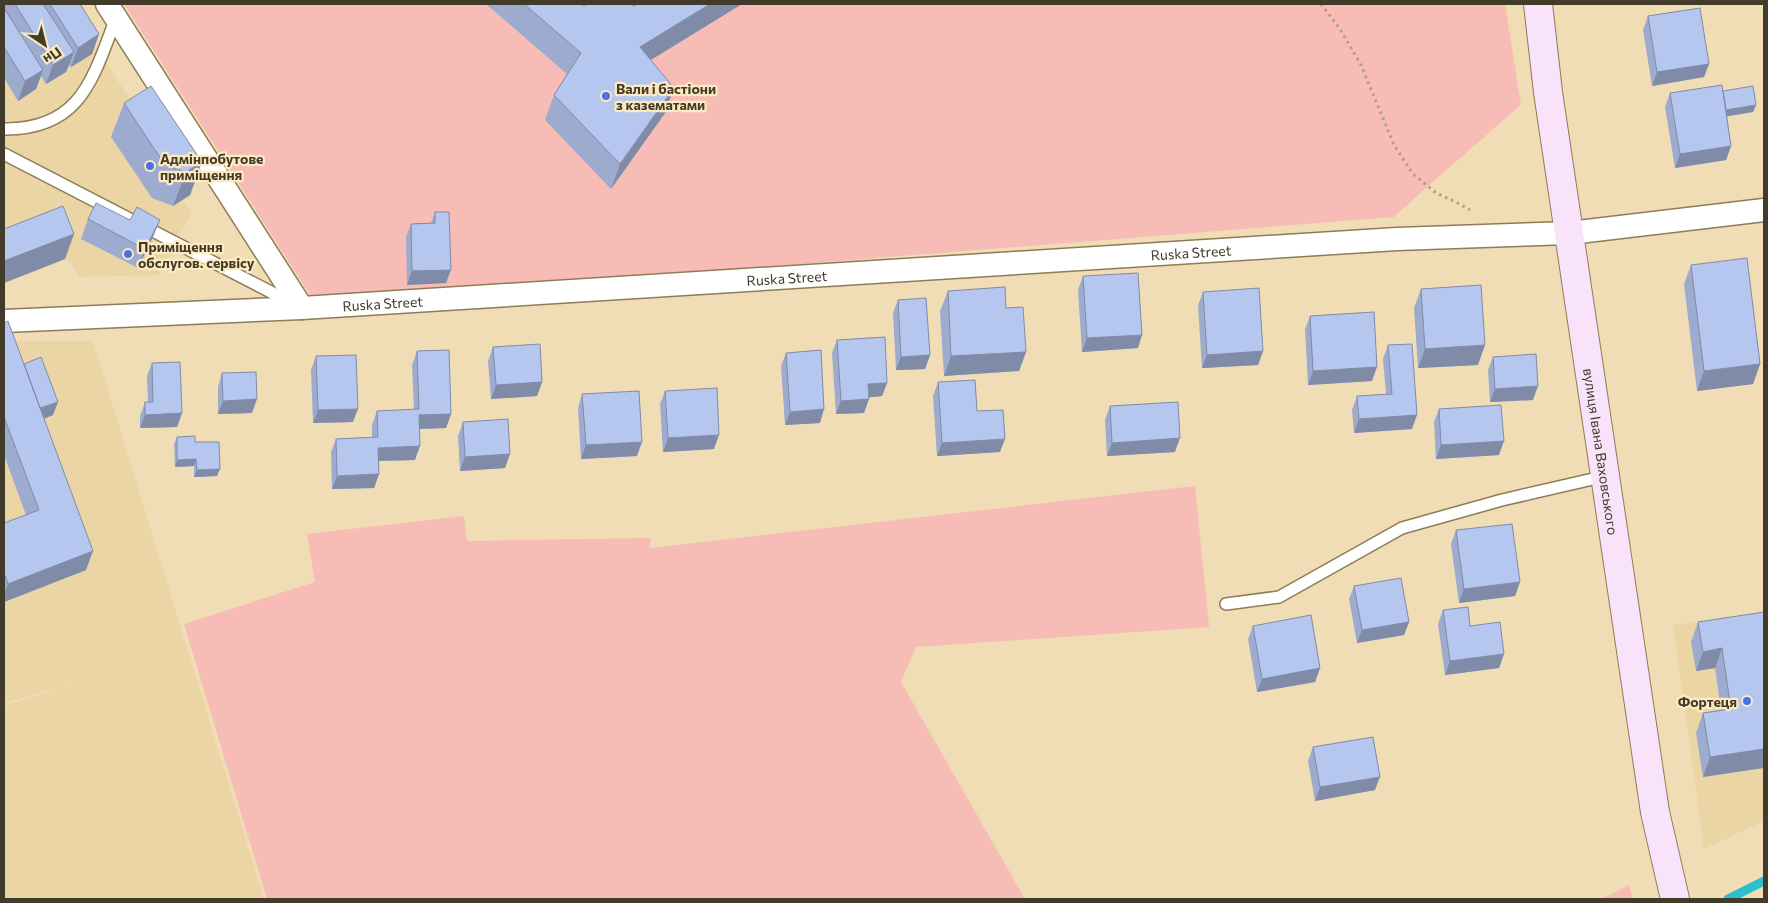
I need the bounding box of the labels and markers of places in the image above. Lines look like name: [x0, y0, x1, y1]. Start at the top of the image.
place label: Вали і бастіони з казематами: [616, 80, 716, 113]
marker: Вали і бастіони з казематами: [600, 90, 612, 102]
place label: Адмінпобутове приміщення: [160, 150, 263, 183]
marker: Адмінпобутове приміщення: [144, 160, 156, 172]
place label: Приміщення обслугов. сервісу: [138, 238, 255, 271]
marker: Приміщення обслугов. сервісу: [122, 248, 134, 260]
place label: Фортеця: [1678, 693, 1737, 710]
marker: Фортеця: [1741, 695, 1753, 707]

